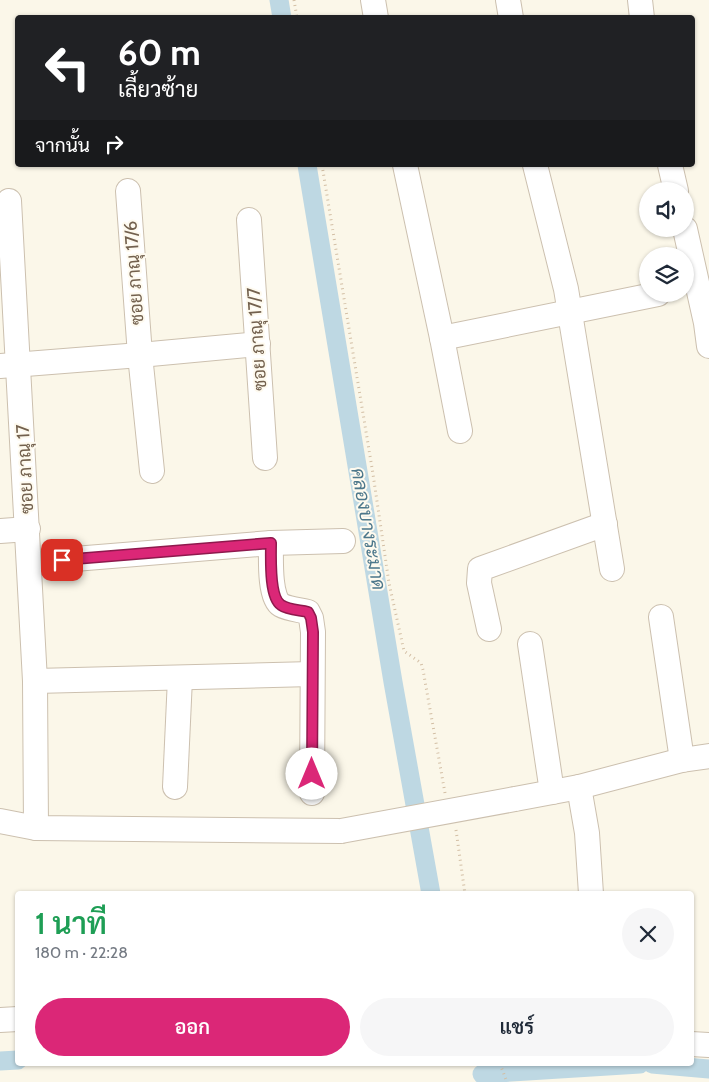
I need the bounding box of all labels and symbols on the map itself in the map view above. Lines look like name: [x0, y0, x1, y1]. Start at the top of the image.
street label: ซอย ภาณุ 17/6: [119, 220, 150, 326]
street label: ซอย ภาณุ 17/7: [242, 286, 273, 391]
street label: ซอย ภาณุ 17: [12, 424, 39, 514]
water label: คลองบางระมาด: [346, 466, 391, 592]
pin: [41, 539, 83, 581]
position arrow: [285, 747, 337, 799]

